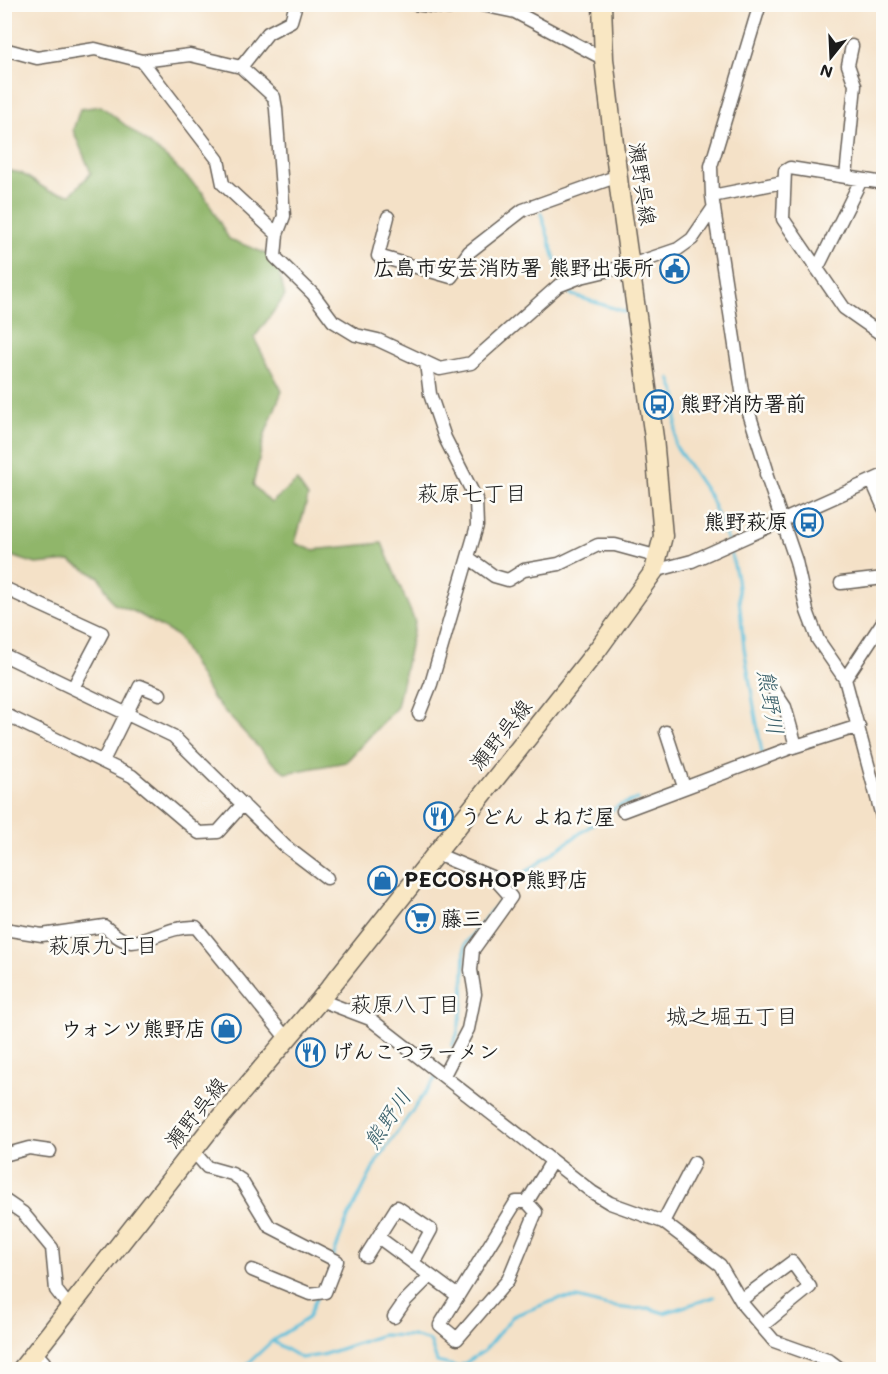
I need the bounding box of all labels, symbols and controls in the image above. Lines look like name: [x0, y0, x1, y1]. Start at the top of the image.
north arrow: [801, 27, 861, 87]
text: N: [817, 60, 835, 84]
street label: 瀬野呉線: [624, 140, 663, 227]
public building icon: 広島市安芸消防署 熊野出張所: [659, 252, 691, 284]
place label: 広島市安芸消防署 熊野出張所: [373, 253, 654, 280]
bus stop icon: 熊野消防署前: [643, 388, 675, 420]
place label: 熊野消防署前: [680, 389, 806, 416]
district label: 萩原七丁目: [417, 478, 527, 507]
bus stop icon: 熊野萩原: [793, 506, 825, 538]
place label: 熊野萩原: [704, 507, 788, 534]
water label: 熊野川: [752, 667, 791, 737]
street label: 瀬野呉線: [463, 693, 537, 775]
restaurant icon: うどん よねだ屋: [423, 801, 455, 833]
place label: うどん よねだ屋: [460, 802, 615, 829]
shop icon: PECOSHOP熊野店: [367, 864, 399, 896]
place label: PECOSHOP熊野店: [404, 865, 589, 892]
supermarket icon: 藤三: [404, 903, 436, 935]
place label: 藤三: [441, 904, 483, 931]
district label: 萩原九丁目: [48, 930, 158, 959]
district label: 萩原八丁目: [350, 989, 460, 1018]
district label: 城之堀五丁目: [666, 1001, 798, 1030]
shop icon: ウォンツ熊野店: [211, 1013, 243, 1045]
place label: ウォンツ熊野店: [61, 1014, 206, 1041]
restaurant icon: げんこつラーメン: [295, 1036, 327, 1068]
place label: げんこつラーメン: [332, 1037, 500, 1064]
street label: 瀬野呉線: [158, 1071, 232, 1153]
water label: 熊野川: [356, 1083, 417, 1154]

